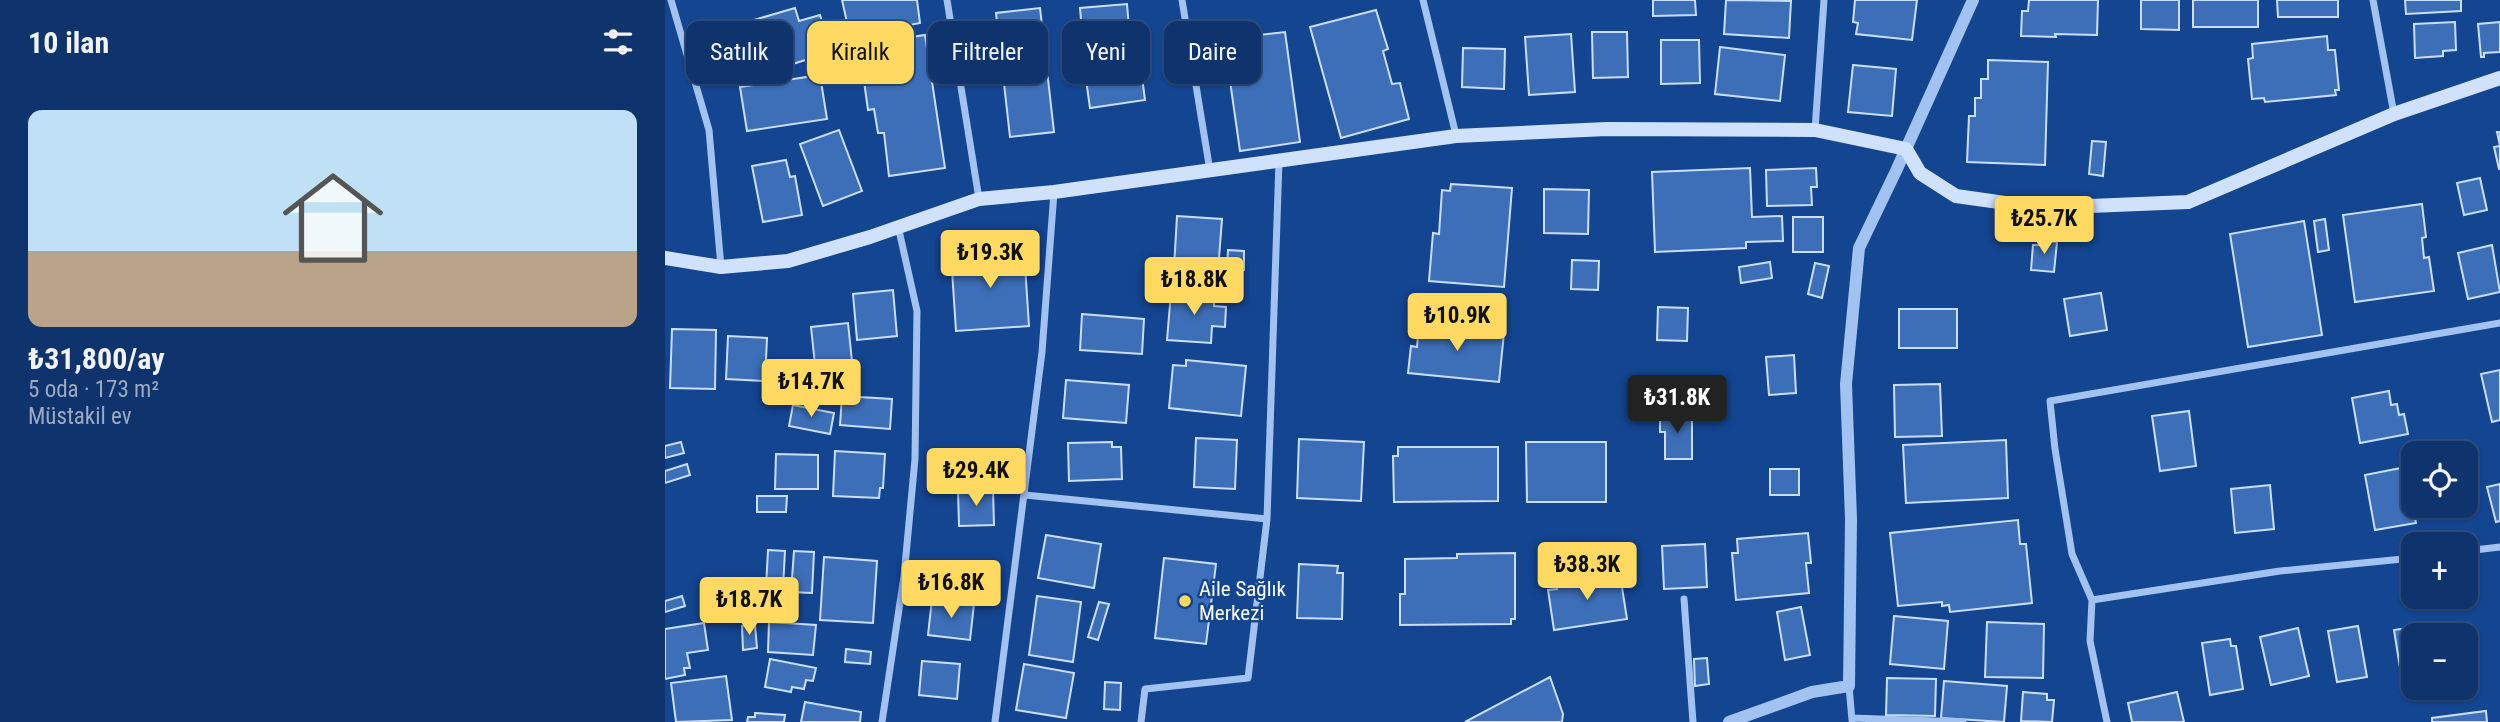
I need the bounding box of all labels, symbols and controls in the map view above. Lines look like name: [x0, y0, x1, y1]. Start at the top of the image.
chip: Satılık: [686, 21, 793, 84]
chip: Kiralık: [807, 21, 914, 84]
chip: Filtreler: [928, 21, 1048, 84]
chip: Yeni: [1062, 21, 1150, 84]
chip: Daire: [1164, 21, 1261, 84]
icon: filters: [599, 23, 637, 61]
text: 10 ilan: [28, 25, 109, 60]
icon: home: [270, 155, 396, 281]
pin: ₺25.7K: [1987, 196, 2101, 256]
text: ₺25.7K: [2011, 205, 2077, 232]
pin: ₺19.3K: [933, 230, 1047, 290]
text: ₺19.3K: [957, 239, 1023, 266]
pin: ₺18.8K: [1137, 258, 1251, 317]
text: ₺18.8K: [1161, 266, 1227, 293]
pin: ₺10.9K: [1400, 294, 1514, 353]
text: ₺10.9K: [1424, 302, 1490, 329]
text: ₺31,800/ay: [28, 341, 165, 376]
pin: ₺14.7K: [754, 360, 868, 419]
text: ₺14.7K: [778, 368, 844, 395]
text: 5 oda · 173 m²: [28, 376, 159, 403]
pin: ₺31.8K: [1620, 376, 1734, 435]
text: ₺31.8K: [1644, 384, 1710, 411]
text: Müstakil ev: [28, 403, 131, 430]
map controls: [2401, 441, 2478, 700]
button: locate: [2401, 441, 2478, 518]
pin: ₺29.4K: [919, 448, 1033, 508]
text: ₺29.4K: [943, 457, 1009, 484]
button: +: [2401, 532, 2478, 609]
pin: ₺38.3K: [1530, 542, 1644, 602]
text: ₺38.3K: [1554, 551, 1620, 578]
pin: ₺16.8K: [894, 560, 1008, 620]
text: ₺16.8K: [918, 569, 984, 596]
place label: Aile Sağlık Merkezi: [1199, 577, 1286, 625]
pin: ₺18.7K: [692, 578, 806, 637]
text: ₺18.7K: [716, 586, 782, 613]
marker: Aile Sağlık Merkezi: [1177, 593, 1193, 609]
button: −: [2401, 623, 2478, 700]

